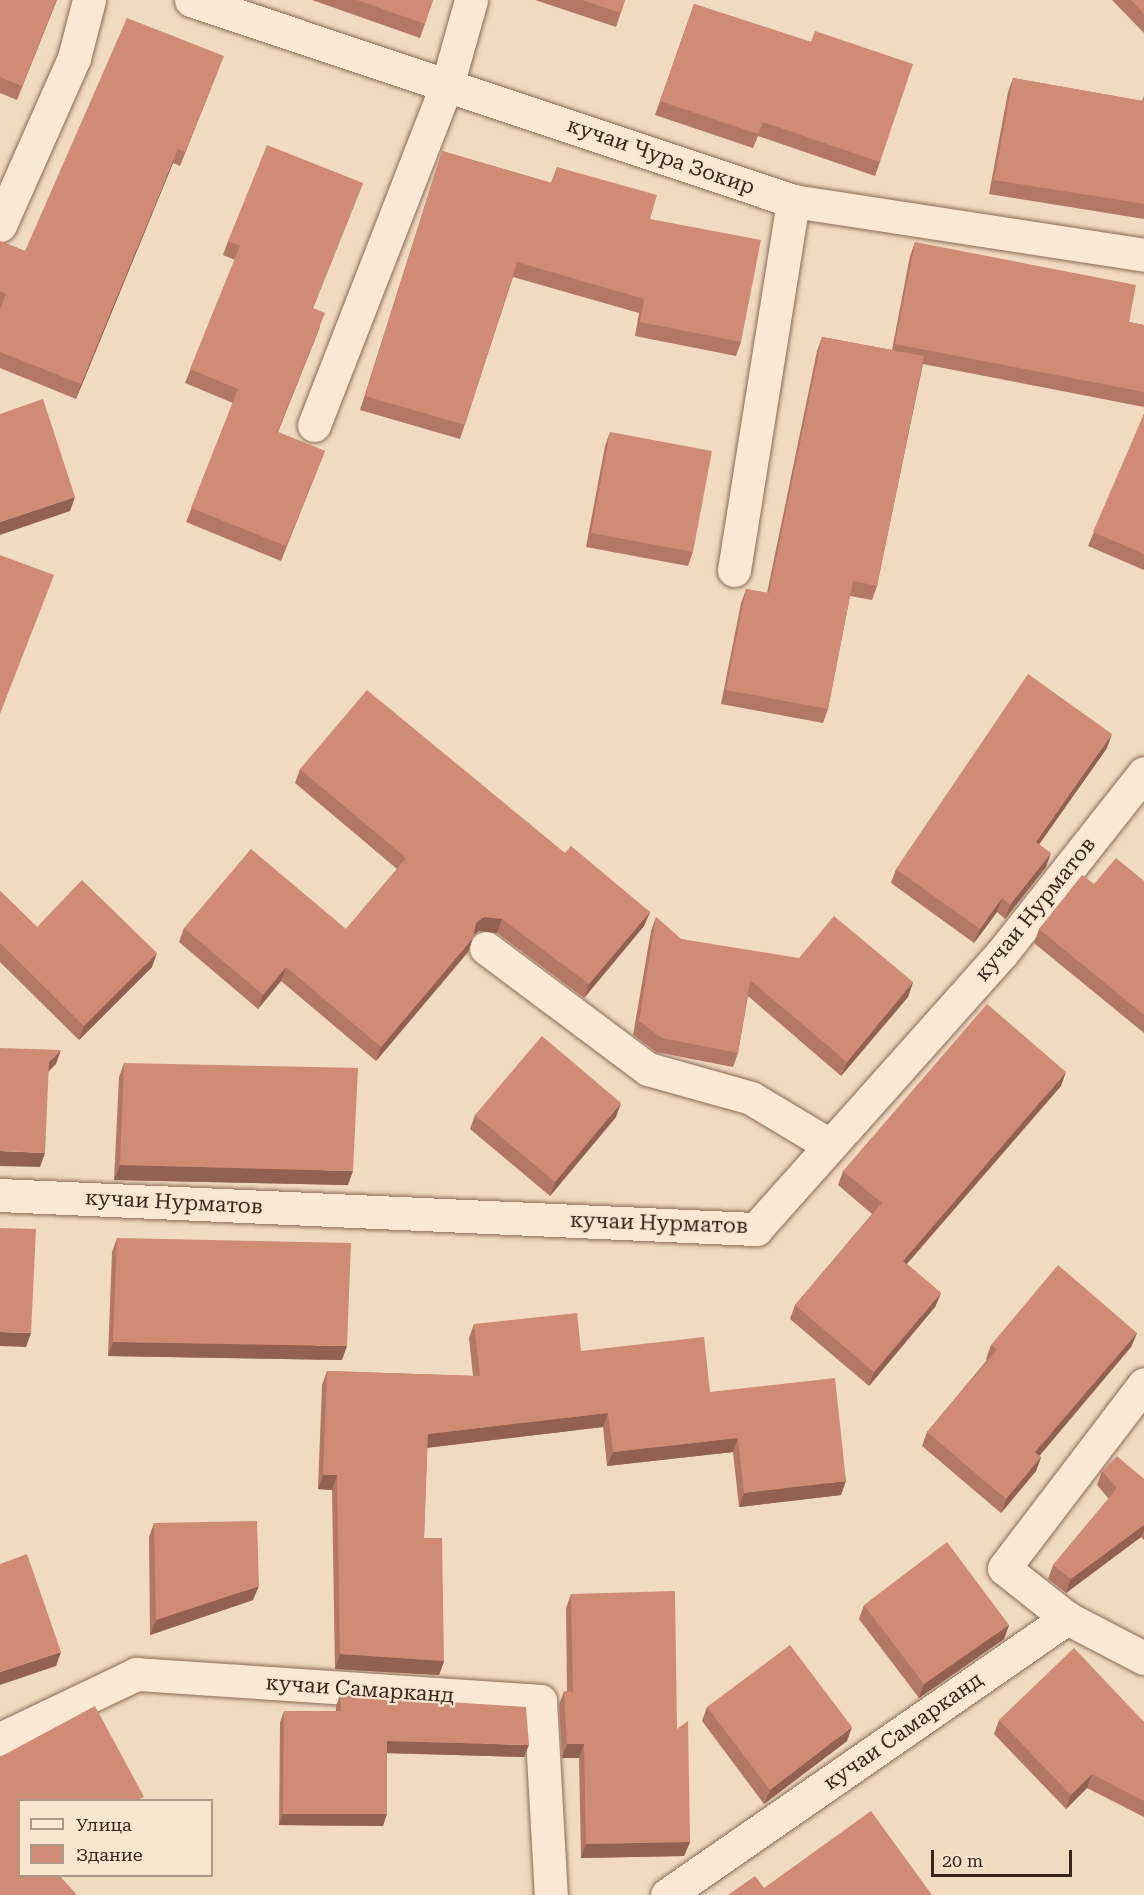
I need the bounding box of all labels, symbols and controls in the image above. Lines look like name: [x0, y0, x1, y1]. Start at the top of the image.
street label: кучаи Чура Зокир: [564, 112, 758, 200]
street label: кучаи Нурматов: [969, 832, 1101, 986]
street label: кучаи Нурматов: [84, 1185, 264, 1219]
street label: кучаи Нурматов: [570, 1207, 748, 1239]
street label: кучаи Самарканд: [818, 1667, 988, 1795]
street label: кучаи Самарканд: [265, 1670, 455, 1708]
legend: [18, 1799, 213, 1877]
text: Улица: [76, 1814, 132, 1835]
scale bar: [934, 1838, 1075, 1876]
text: Здание: [76, 1844, 143, 1865]
text: 20 m: [942, 1850, 983, 1871]

